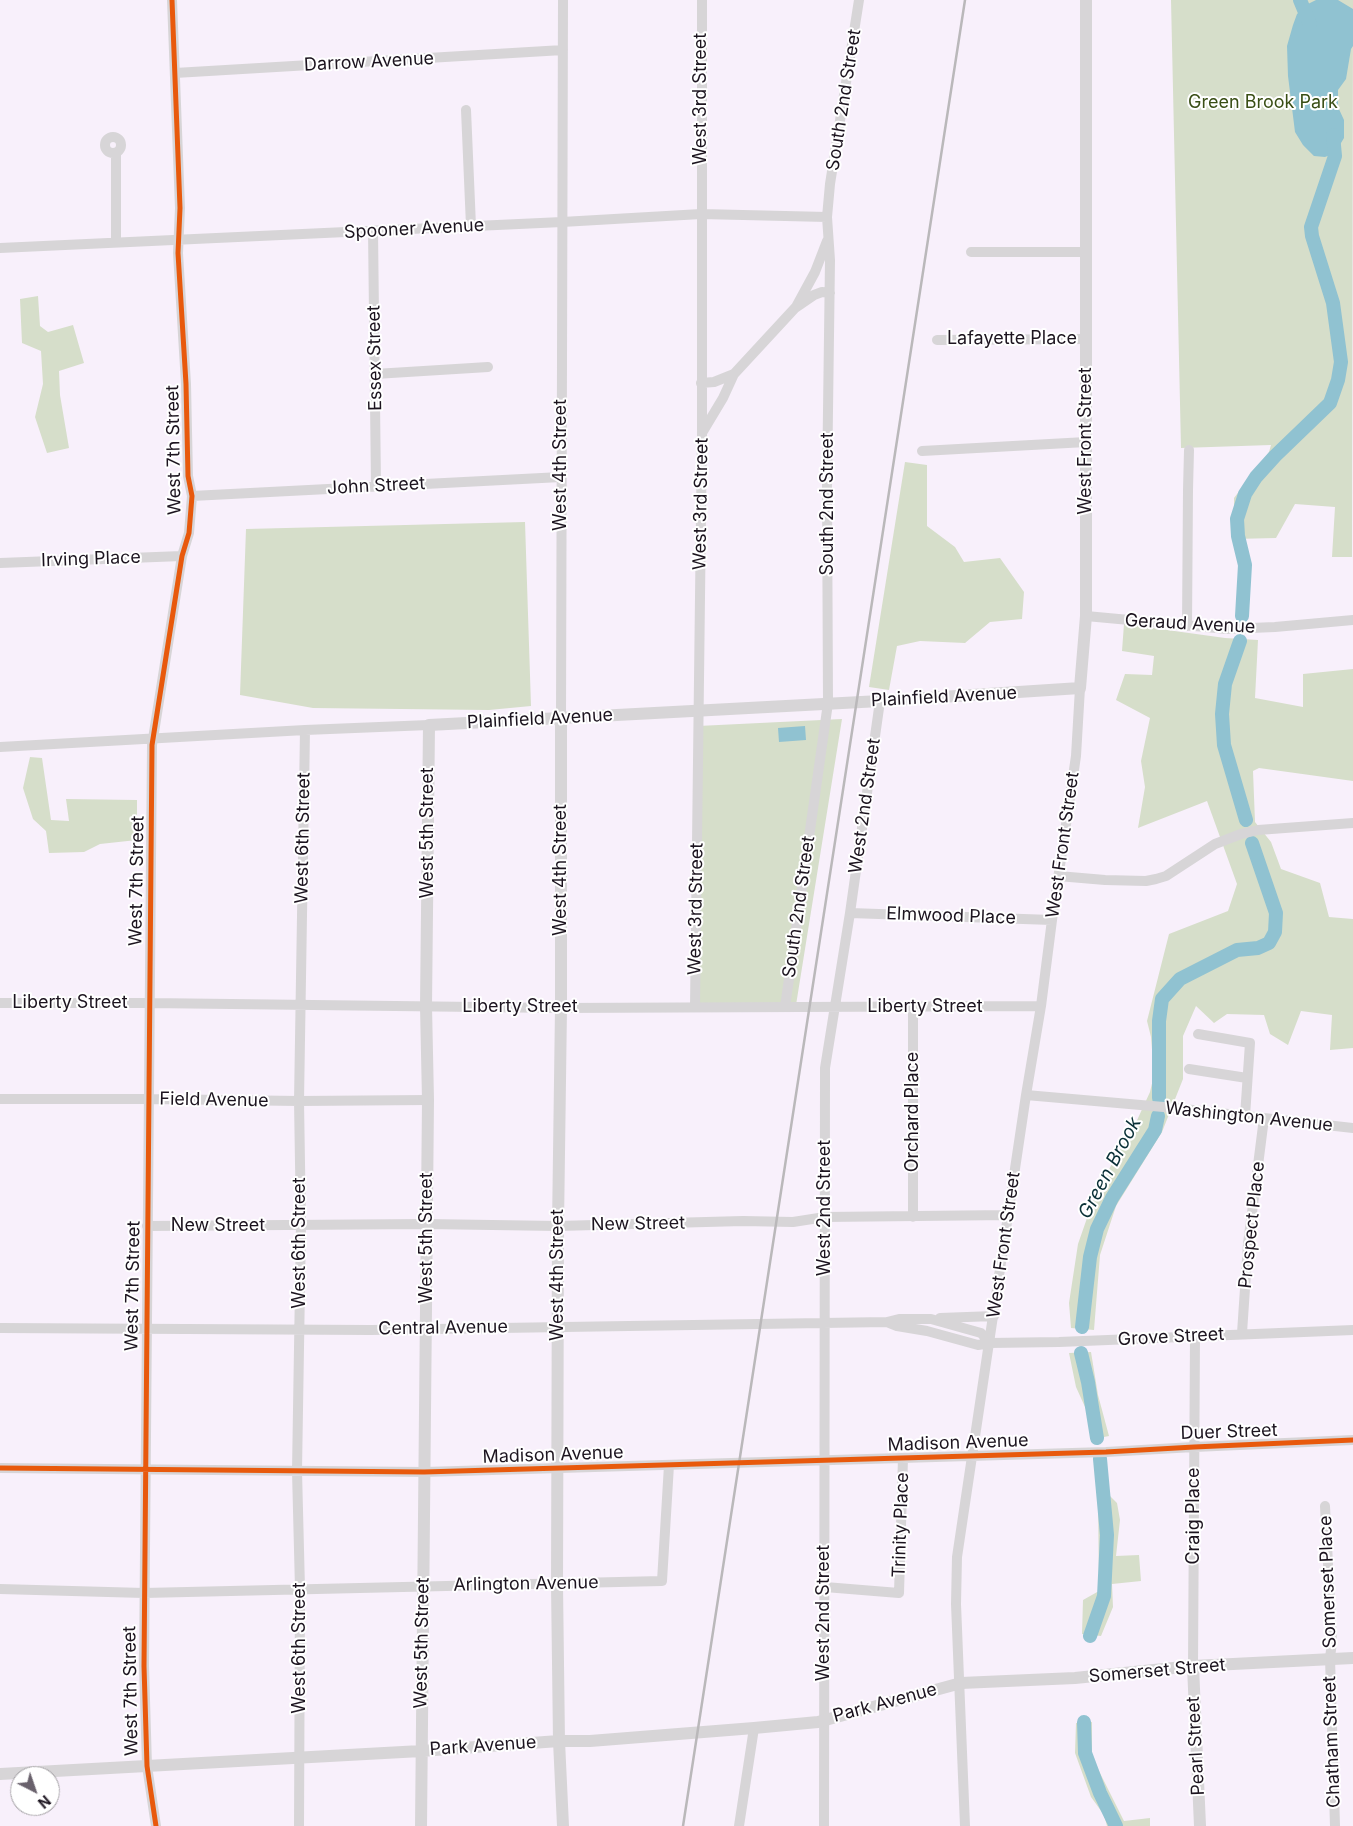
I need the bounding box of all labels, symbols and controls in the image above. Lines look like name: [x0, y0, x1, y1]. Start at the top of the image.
street label: South 2nd Street: [822, 28, 866, 172]
street label: West 3rd Street: [690, 33, 712, 165]
street label: Darrow Avenue: [303, 48, 435, 76]
park label: Green Brook Park: [1188, 92, 1338, 114]
street label: Spooner Avenue: [343, 215, 485, 243]
street label: Essex Street: [363, 305, 387, 411]
street label: Lafayette Place: [947, 328, 1077, 350]
street label: West Front Street: [1075, 367, 1097, 515]
street label: West 7th Street: [162, 385, 186, 515]
street label: West 4th Street: [550, 399, 572, 531]
street label: South 2nd Street: [817, 432, 839, 576]
street label: West 3rd Street: [689, 438, 713, 570]
street label: John Street: [326, 473, 426, 499]
street label: Irving Place: [41, 546, 141, 572]
street label: Geraud Avenue: [1124, 610, 1256, 638]
street label: Plainfield Avenue: [870, 682, 1018, 712]
street label: Plainfield Avenue: [466, 704, 614, 734]
street label: West 2nd Street: [845, 737, 885, 875]
street label: West 5th Street: [417, 767, 439, 899]
street label: West Front Street: [1042, 770, 1084, 920]
street label: West 6th Street: [291, 772, 315, 904]
street label: West 4th Street: [550, 804, 572, 936]
street label: West 7th Street: [125, 816, 149, 946]
street label: South 2nd Street: [778, 835, 820, 979]
street label: West 3rd Street: [684, 843, 708, 975]
street label: Elmwood Place: [886, 903, 1016, 929]
street label: Liberty Street: [12, 992, 128, 1014]
street label: Liberty Street: [462, 996, 578, 1018]
street label: Liberty Street: [867, 996, 983, 1018]
street label: Orchard Place: [902, 1052, 924, 1172]
street label: Field Avenue: [159, 1088, 269, 1112]
street label: Washington Avenue: [1164, 1097, 1334, 1137]
water label: Green Brook: [1074, 1113, 1146, 1223]
street label: West 2nd Street: [814, 1140, 836, 1276]
street label: Prospect Place: [1235, 1160, 1269, 1290]
street label: West Front Street: [983, 1170, 1025, 1320]
street label: West 5th Street: [416, 1172, 438, 1304]
street label: West 6th Street: [289, 1177, 311, 1309]
street label: West 4th Street: [547, 1209, 569, 1341]
street label: New Street: [591, 1212, 685, 1236]
street label: New Street: [171, 1215, 265, 1237]
street label: West 7th Street: [121, 1221, 145, 1351]
street label: Central Avenue: [378, 1316, 508, 1340]
street label: Grove Street: [1117, 1323, 1225, 1351]
street label: Duer Street: [1180, 1420, 1278, 1444]
street label: Madison Avenue: [887, 1430, 1029, 1456]
street label: Madison Avenue: [482, 1442, 624, 1468]
street label: Craig Place: [1183, 1467, 1205, 1565]
street label: Trinity Place: [888, 1472, 914, 1578]
street label: Somerset Place: [1315, 1515, 1341, 1649]
street label: West 2nd Street: [813, 1545, 835, 1681]
street label: Arlington Avenue: [453, 1572, 599, 1596]
street label: West 5th Street: [410, 1577, 434, 1709]
street label: West 6th Street: [289, 1582, 311, 1714]
street label: West 7th Street: [119, 1626, 143, 1756]
street label: Somerset Street: [1088, 1654, 1226, 1688]
street label: Chatham Street: [1319, 1676, 1345, 1808]
street label: Park Avenue: [831, 1679, 939, 1727]
street label: Pearl Street: [1183, 1696, 1209, 1796]
street label: Park Avenue: [429, 1732, 537, 1760]
north arrow: [10, 1766, 60, 1816]
text: N: [35, 1792, 54, 1812]

